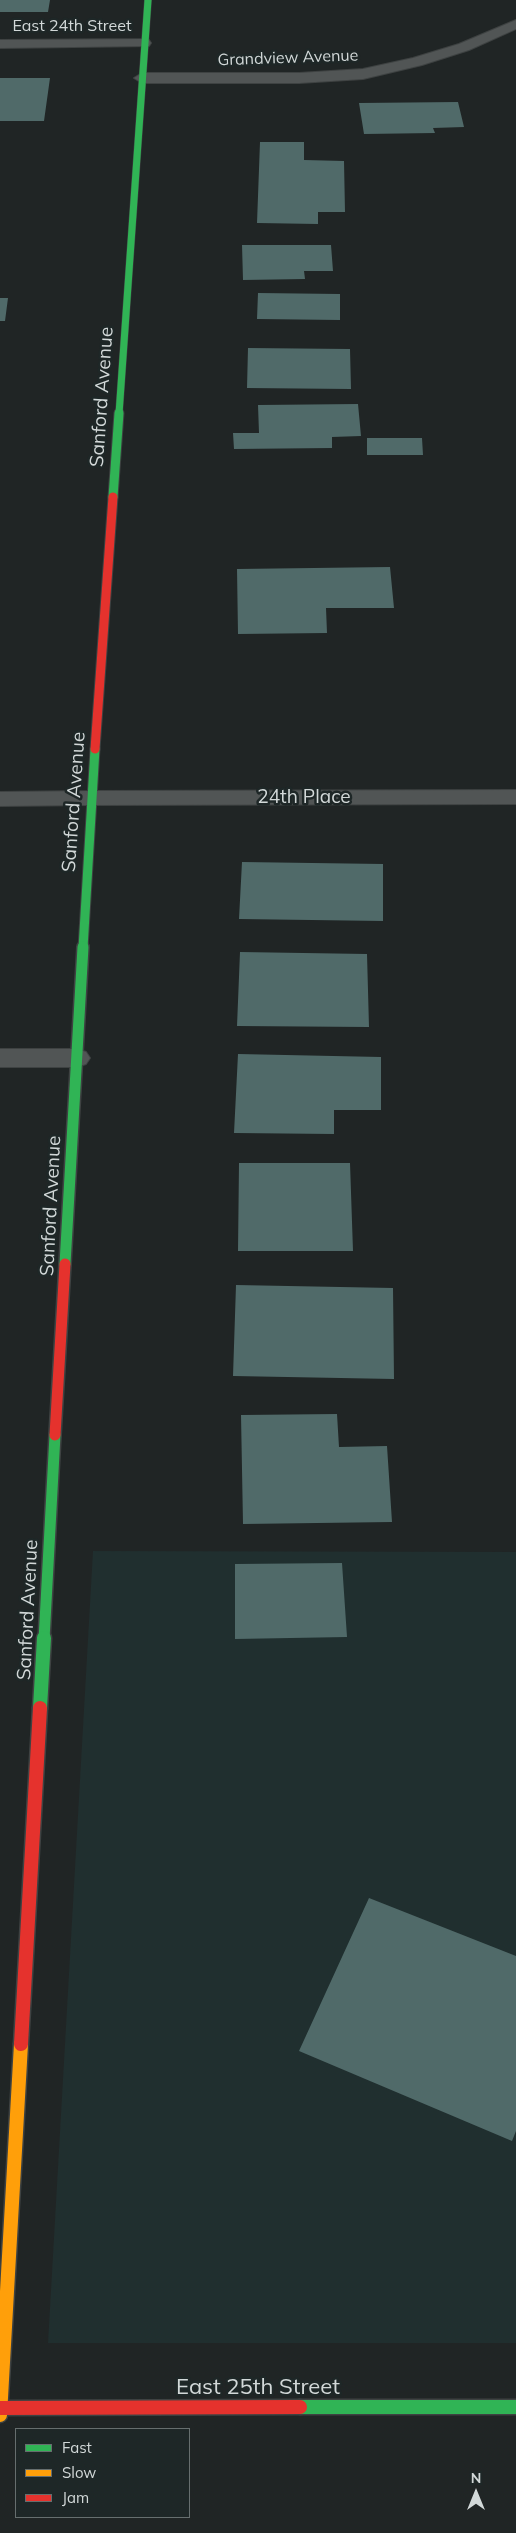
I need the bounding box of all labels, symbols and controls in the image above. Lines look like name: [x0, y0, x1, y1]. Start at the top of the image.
street label: East 24th Street: [12, 16, 132, 36]
street label: Grandview Avenue: [217, 46, 359, 70]
street label: Sanford Avenue: [86, 326, 118, 468]
street label: Sanford Avenue: [58, 731, 90, 873]
street label: 24th Place: [257, 786, 351, 808]
street label: Sanford Avenue: [36, 1135, 66, 1277]
street label: Sanford Avenue: [13, 1539, 43, 1681]
street label: East 25th Street: [176, 2374, 340, 2400]
legend: [15, 2428, 190, 2518]
text: Fast: [62, 2438, 92, 2457]
text: Slow: [62, 2463, 96, 2482]
north arrow: [451, 2468, 501, 2518]
text: N: [471, 2469, 481, 2487]
text: Jam: [62, 2488, 89, 2507]

